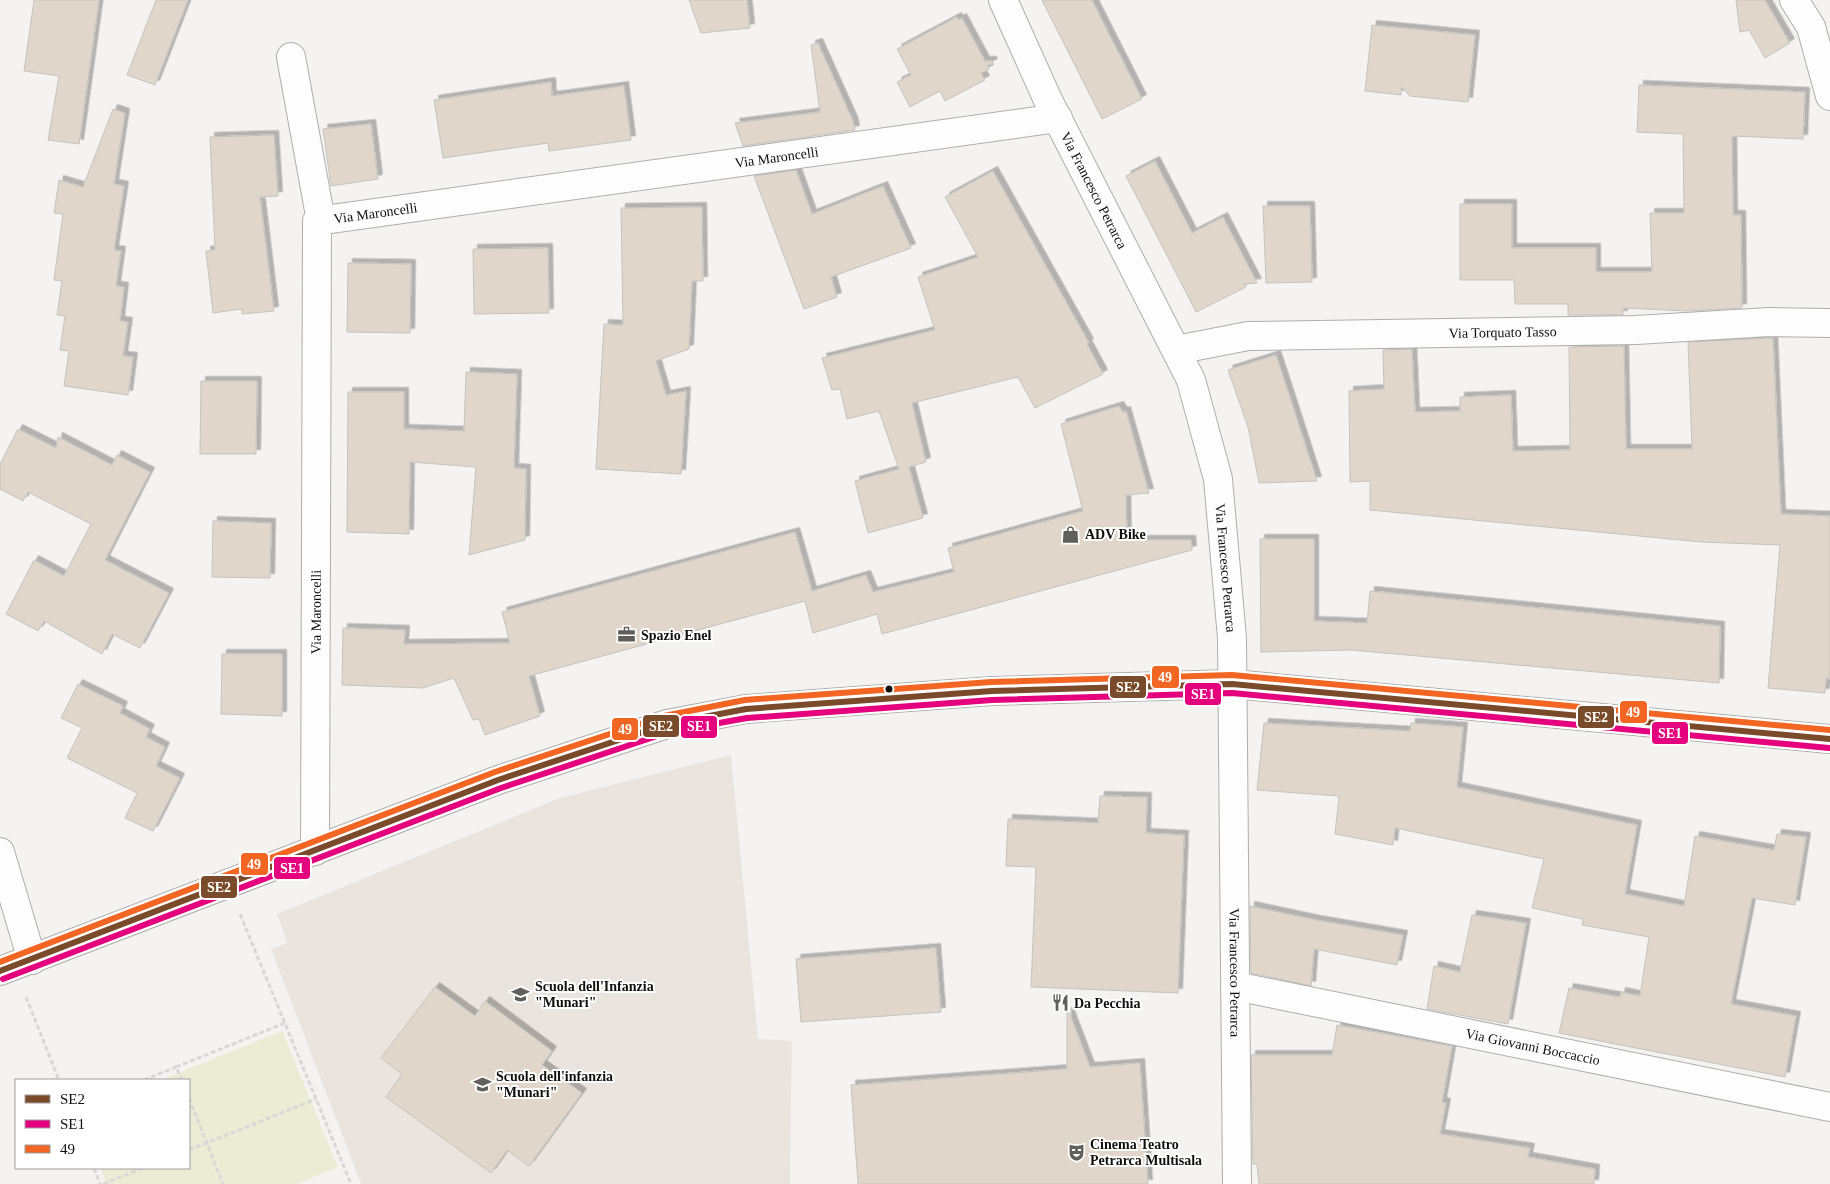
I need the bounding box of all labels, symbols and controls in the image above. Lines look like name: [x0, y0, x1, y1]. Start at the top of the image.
street label: Via Francesco Petrarca: [1058, 130, 1130, 252]
street label: Via Maroncelli: [734, 144, 820, 171]
street label: Via Maroncelli: [333, 200, 418, 227]
street label: Via Torquato Tasso: [1449, 324, 1557, 341]
street label: Via Francesco Petrarca: [1212, 503, 1239, 634]
shop icon: ADV Bike: [1061, 524, 1081, 544]
place label: ADV Bike: [1085, 527, 1146, 542]
street label: Via Maroncelli: [309, 570, 324, 654]
office icon: Spazio Enel: [617, 625, 637, 645]
place label: Spazio Enel: [641, 628, 712, 643]
line badge: 49: [1151, 665, 1180, 689]
text: 49: [1158, 670, 1172, 685]
line badge: SE2: [1109, 675, 1147, 699]
text: SE2: [1116, 680, 1140, 695]
line badge: SE1: [1184, 682, 1222, 706]
unlabelled marker: [884, 684, 894, 694]
text: SE1: [1191, 687, 1215, 702]
line badge: 49: [1619, 700, 1648, 724]
line badge: SE2: [1577, 705, 1615, 729]
text: 49: [1626, 705, 1640, 720]
text: SE2: [1584, 710, 1608, 725]
line badge: SE2: [642, 714, 680, 738]
line badge: SE1: [680, 715, 718, 739]
line badge: 49: [611, 717, 639, 741]
text: SE2: [649, 719, 673, 734]
text: SE1: [687, 719, 711, 734]
line badge: SE1: [1651, 721, 1689, 745]
text: 49: [618, 722, 632, 737]
text: SE1: [1658, 726, 1682, 741]
line badge: 49: [240, 852, 269, 876]
line badge: SE1: [273, 856, 311, 880]
text: 49: [247, 857, 261, 872]
text: SE1: [280, 861, 304, 876]
line badge: SE2: [200, 875, 238, 899]
text: SE2: [207, 880, 231, 895]
street label: Via Francesco Petrarca: [1226, 908, 1243, 1038]
place label: Scuola dell'Infanzia "Munari": [535, 979, 654, 1010]
school or university icon: Scuola dell'Infanzia "Munari": [511, 984, 531, 1004]
restaurant icon: Da Pecchia: [1050, 993, 1070, 1013]
place label: Da Pecchia: [1074, 996, 1140, 1011]
street label: Via Giovanni Boccaccio: [1464, 1026, 1601, 1068]
place label: Scuola dell'infanzia "Munari": [496, 1069, 613, 1100]
school or university icon: Scuola dell'infanzia "Munari": [472, 1074, 492, 1094]
legend: [15, 1079, 190, 1169]
text: SE2: [60, 1091, 85, 1107]
text: SE1: [60, 1116, 85, 1132]
place label: Cinema Teatro Petrarca Multisala: [1090, 1137, 1202, 1168]
text: 49: [60, 1141, 75, 1157]
theatre icon: Cinema Teatro Petrarca Multisala: [1066, 1142, 1086, 1162]

